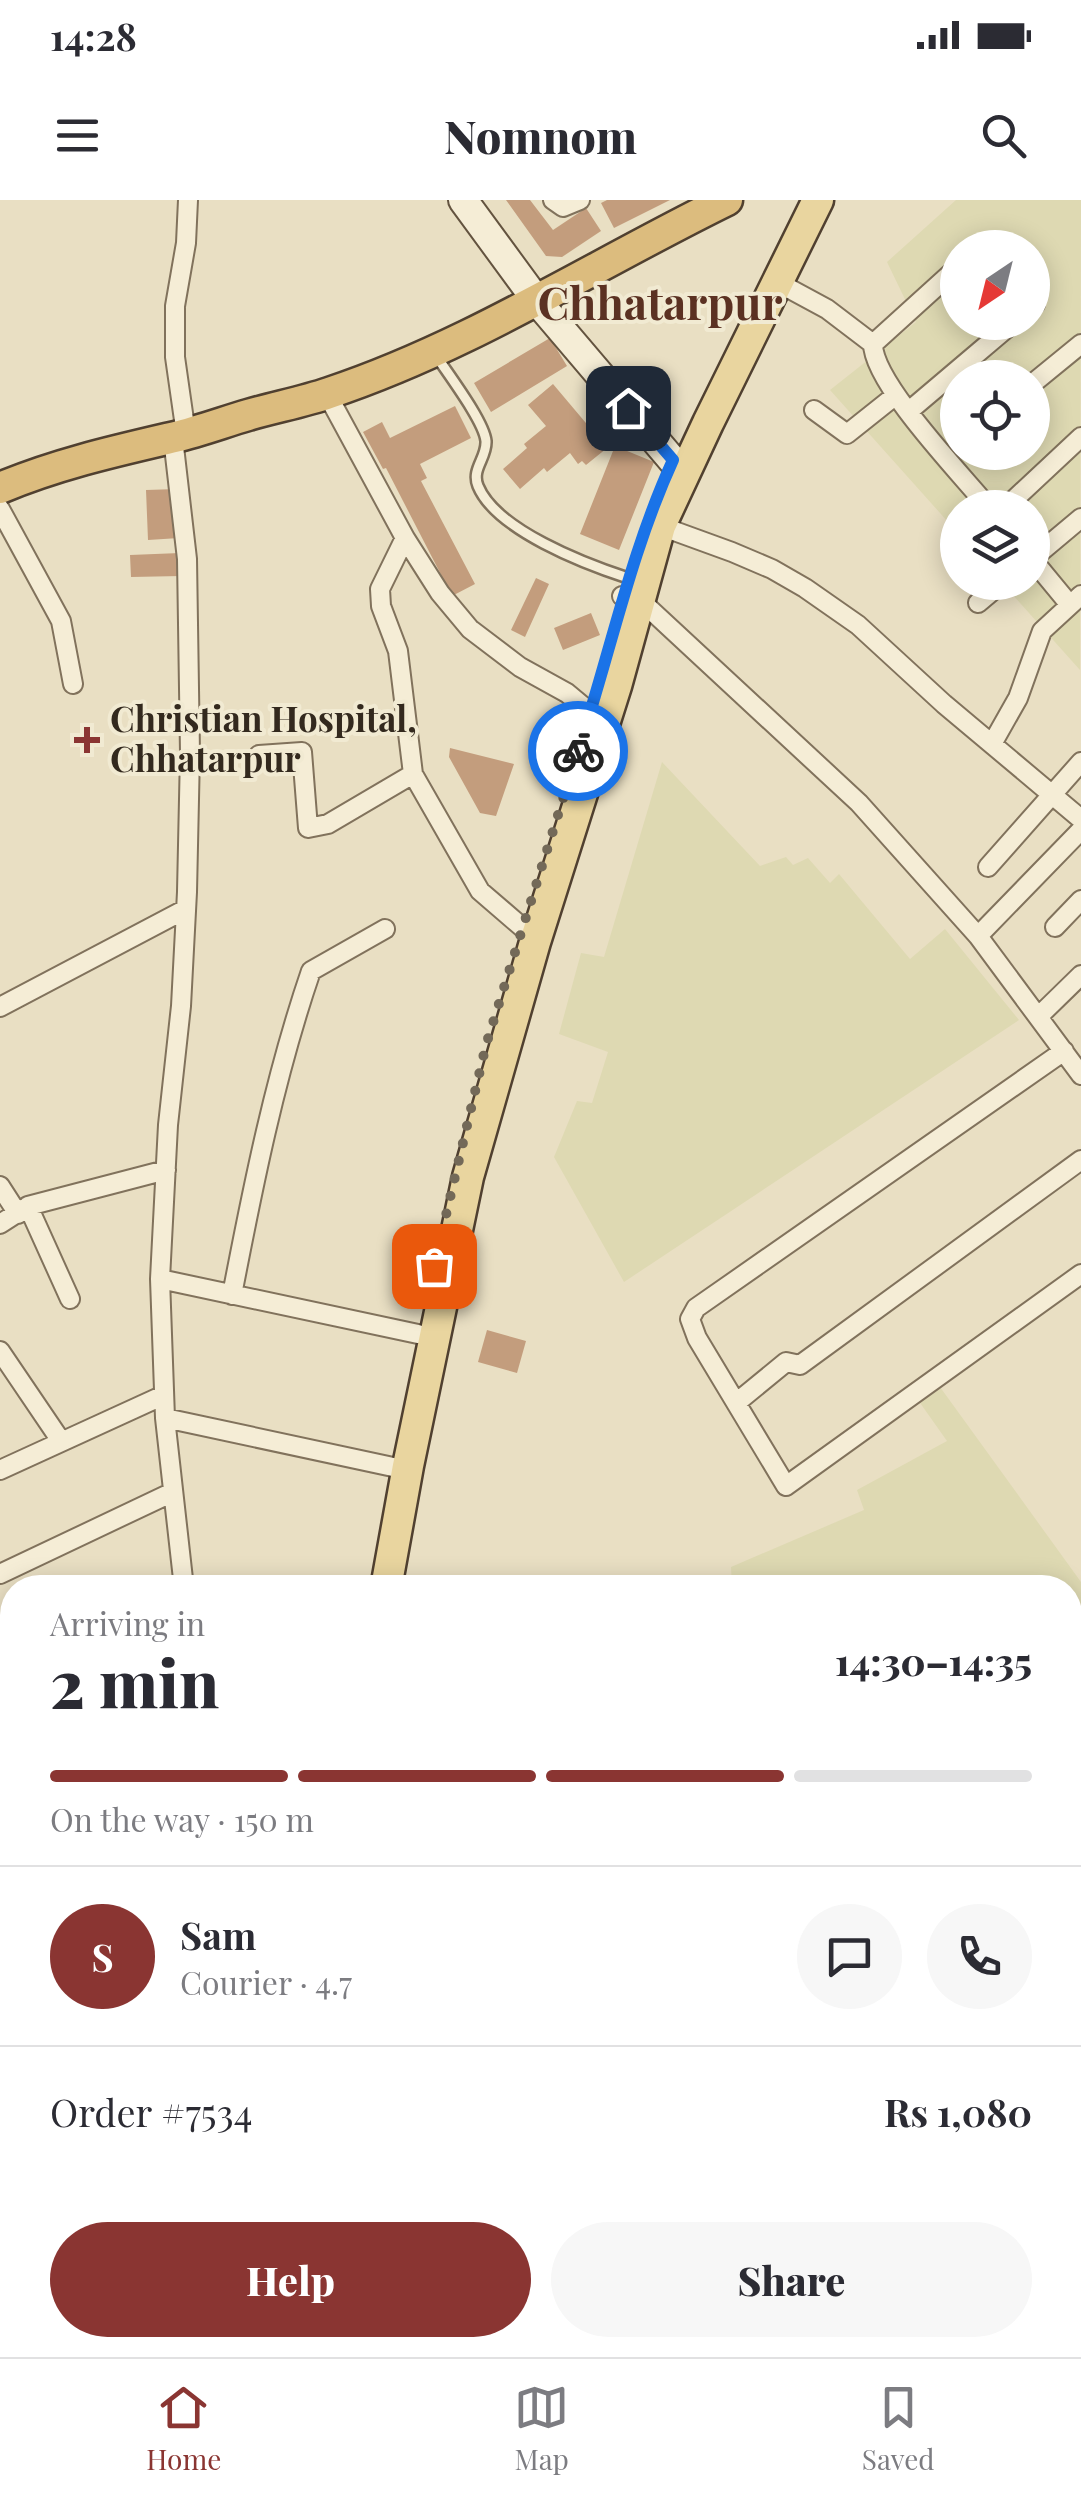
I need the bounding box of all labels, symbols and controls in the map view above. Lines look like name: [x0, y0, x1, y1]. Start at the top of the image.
text: 14:28: [50, 10, 137, 61]
text: Nomnom: [444, 105, 637, 165]
icon: menu: [50, 108, 105, 163]
icon: search: [976, 108, 1031, 163]
north arrow: [940, 230, 1050, 340]
map controls: [940, 230, 1050, 600]
district label: Chhatarpur: [537, 271, 783, 331]
button: locate: [940, 360, 1050, 470]
pin: [586, 366, 671, 451]
icon: home: [601, 381, 656, 436]
button: layers: [940, 490, 1050, 600]
place label: Christian Hospital, Chhatarpur: [110, 694, 417, 781]
courier: [528, 701, 628, 801]
icon: bike: [551, 724, 606, 779]
marker: Christian Hospital, Chhatarpur: [74, 727, 100, 753]
pin: [392, 1224, 477, 1309]
icon: bag: [407, 1239, 462, 1294]
text: Arriving in: [50, 1601, 205, 1644]
text: 14:30–14:35: [835, 1635, 1032, 1686]
text: 2 min: [50, 1638, 219, 1724]
text: On the way · 150 m: [50, 1797, 314, 1840]
button: chat: [797, 1904, 902, 2009]
button: phone: [927, 1904, 1032, 2009]
text: Sam: [180, 1909, 256, 1960]
text: S: [91, 1931, 114, 1982]
text: Courier · 4.7: [180, 1960, 352, 2003]
text: Order #7534: [50, 2086, 253, 2137]
text: Rs 1,080: [884, 2086, 1032, 2137]
button: Help: [50, 2222, 531, 2337]
button: Share: [551, 2222, 1032, 2337]
tab: Home: [146, 2380, 221, 2477]
tab: Map: [514, 2380, 569, 2477]
tab: Saved: [862, 2380, 935, 2477]

